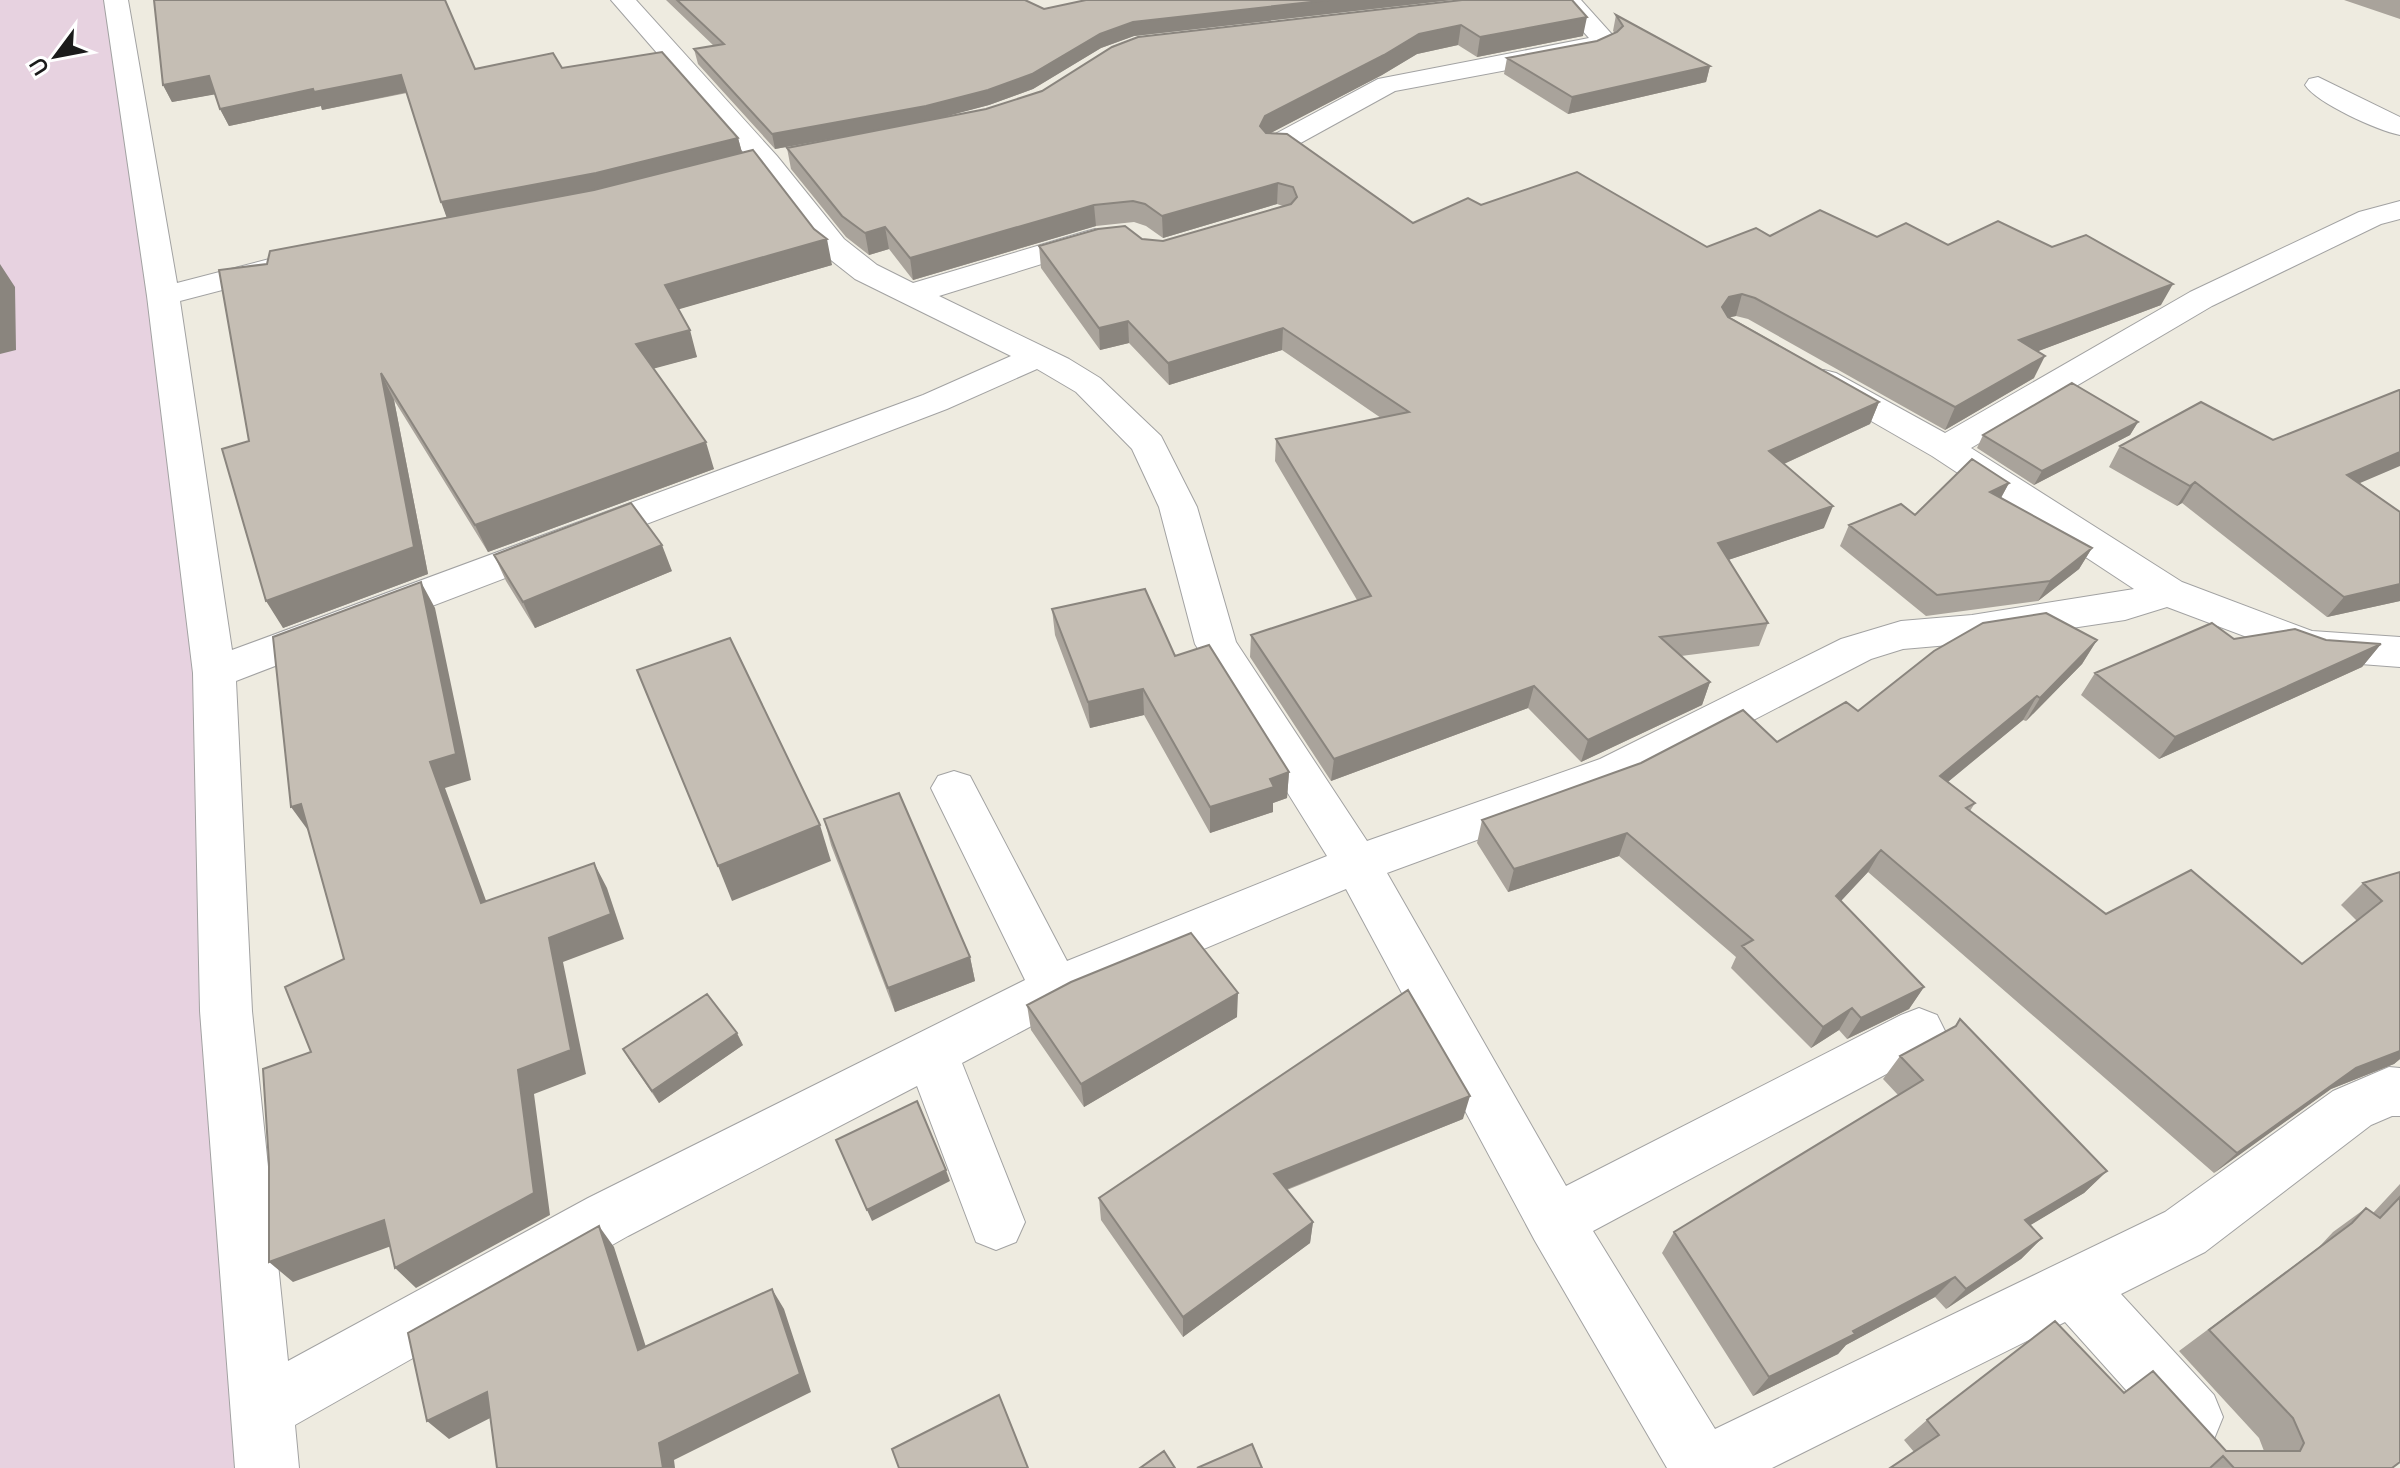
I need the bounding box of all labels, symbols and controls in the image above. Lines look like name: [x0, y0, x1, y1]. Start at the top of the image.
north arrow: [16, 16, 96, 96]
text: U: [22, 52, 56, 81]

